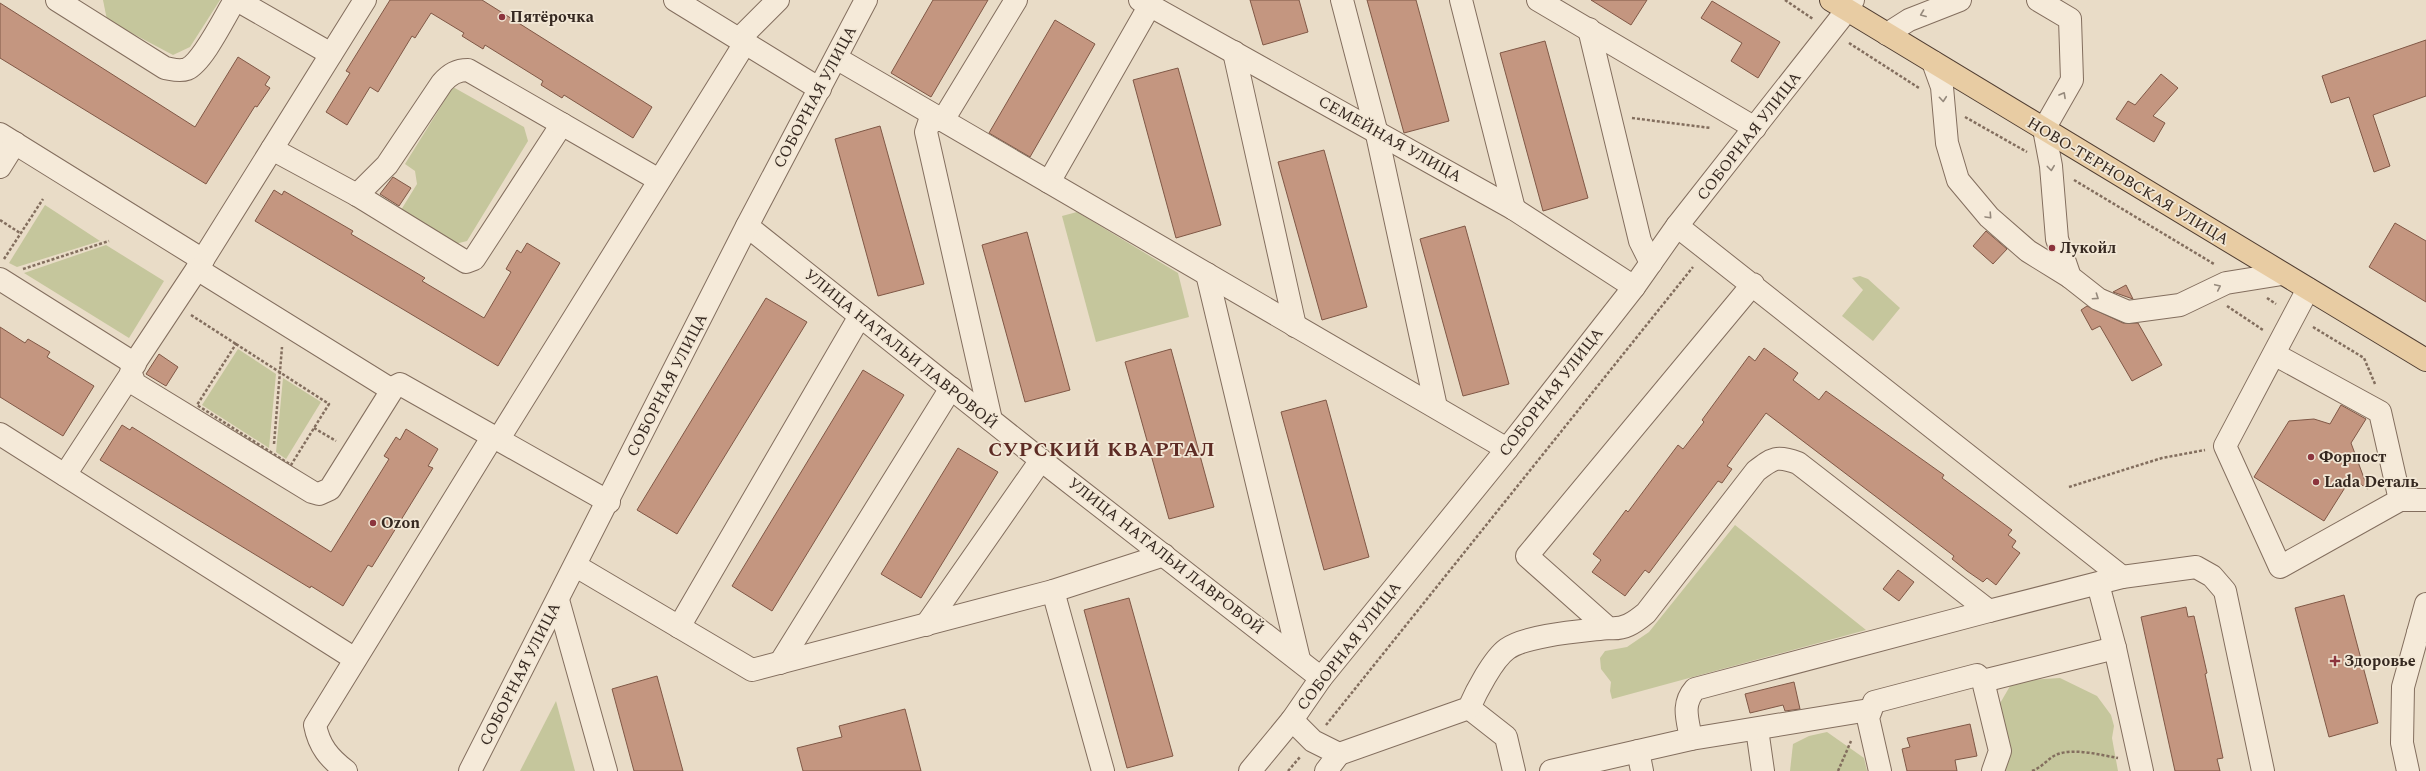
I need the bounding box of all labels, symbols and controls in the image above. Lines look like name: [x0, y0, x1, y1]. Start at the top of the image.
place label: Пятёрочка: [510, 5, 595, 29]
one-way arrow: [1920, 10, 1927, 18]
marker: Пятёрочка: [497, 12, 507, 22]
street label: СОБОРНАЯ УЛИЦА: [767, 21, 863, 173]
street label: СОБОРНАЯ УЛИЦА: [1691, 66, 1807, 206]
street label: СЕМЕЙНАЯ УЛИЦА: [1314, 89, 1466, 189]
one-way arrow: [2059, 92, 2066, 100]
one-way arrow: [1939, 96, 1948, 102]
street label: НОВО-ТЕРНОВСКАЯ УЛИЦА: [2022, 111, 2234, 251]
one-way arrow: [2046, 165, 2055, 171]
one-way arrow: [1984, 211, 1991, 219]
place label: Лукойл: [2060, 236, 2117, 260]
marker: Лукойл: [2047, 243, 2057, 253]
street label: УЛИЦА НАТАЛЬИ ЛАВРОВОЙ: [799, 263, 1003, 435]
one-way arrow: [2213, 284, 2221, 292]
one-way arrow: [2091, 292, 2098, 299]
street label: СОБОРНАЯ УЛИЦА: [620, 309, 714, 461]
street label: СОБОРНАЯ УЛИЦА: [1493, 322, 1609, 462]
district label: СУРСКИЙ КВАРТАЛ: [988, 435, 1216, 465]
place label: Форпост: [2319, 445, 2386, 469]
marker: Форпост: [2306, 452, 2316, 462]
place label: Lada Dеталь: [2324, 470, 2419, 494]
street label: УЛИЦА НАТАЛЬИ ЛАВРОВОЙ: [1063, 472, 1269, 640]
marker: Lada Dеталь: [2311, 477, 2321, 487]
place label: Ozon: [381, 511, 420, 535]
marker: Ozon: [368, 518, 378, 528]
street label: СОБОРНАЯ УЛИЦА: [1291, 576, 1407, 716]
street label: СОБОРНАЯ УЛИЦА: [473, 598, 567, 750]
place label: Здоровье: [2344, 649, 2416, 673]
marker: Здоровье: [2329, 655, 2341, 667]

